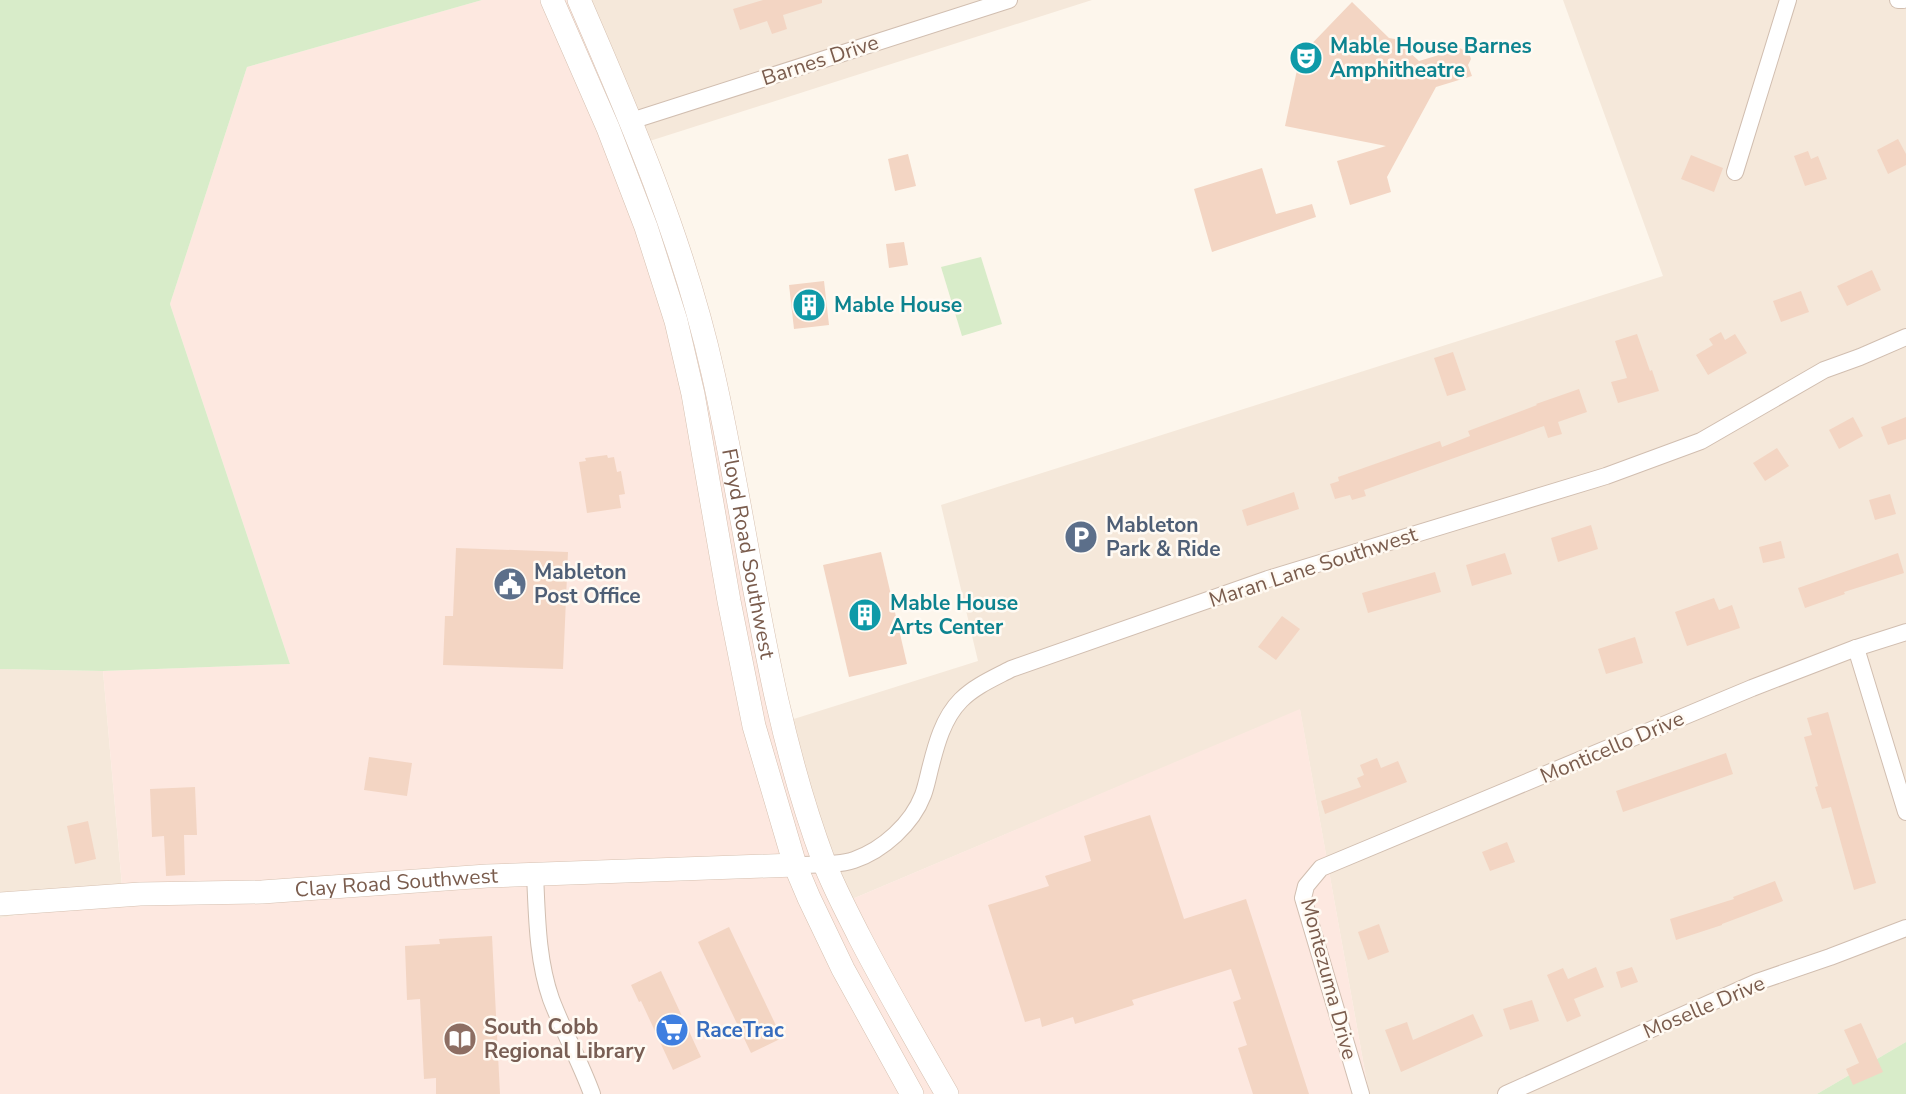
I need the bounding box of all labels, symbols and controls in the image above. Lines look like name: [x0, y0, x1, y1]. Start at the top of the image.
street label: Barnes Drive: [758, 28, 882, 92]
place label: Mable House Barnes Amphitheatre: [1330, 32, 1532, 84]
theatre icon: Mable House Barnes Amphitheatre: [1287, 39, 1325, 77]
building icon: Mable House: [790, 286, 828, 324]
place label: Mable House: [834, 291, 962, 319]
street label: Floyd Road Southwest: [715, 446, 782, 662]
place label: Mableton Park & Ride: [1106, 511, 1221, 563]
parking icon: Mableton Park & Ride: [1062, 518, 1100, 556]
street label: Maran Lane Southwest: [1205, 520, 1421, 614]
place label: Mableton Post Office: [534, 558, 641, 610]
public building icon: Mableton Post Office: [491, 565, 529, 603]
place label: Mable House Arts Center: [890, 589, 1018, 641]
building icon: Mable House Arts Center: [846, 596, 884, 634]
street label: Monticello Drive: [1536, 704, 1688, 790]
street label: Clay Road Southwest: [294, 862, 499, 904]
street label: Montezuma Drive: [1294, 895, 1364, 1063]
street label: Moselle Drive: [1639, 969, 1769, 1045]
supermarket icon: RaceTrac: [653, 1011, 691, 1049]
place label: South Cobb Regional Library: [484, 1013, 646, 1065]
place label: RaceTrac: [696, 1016, 784, 1044]
library icon: South Cobb Regional Library: [441, 1020, 479, 1058]

